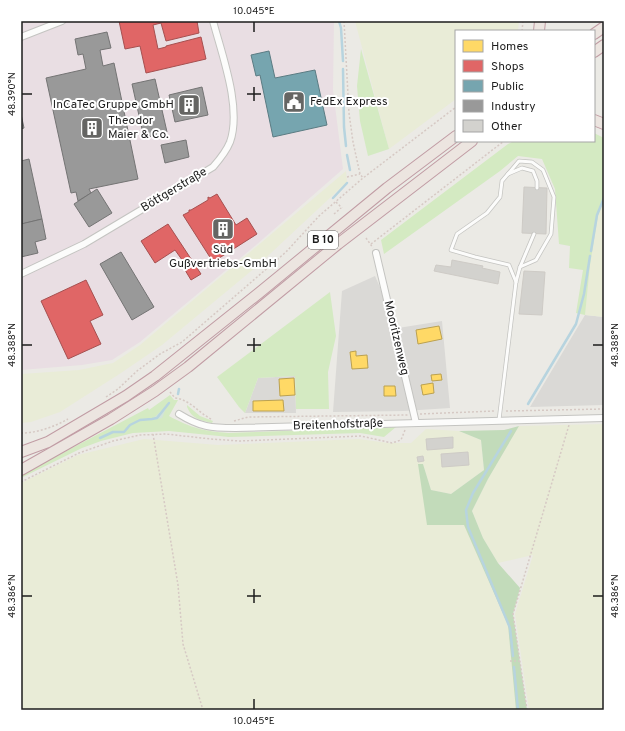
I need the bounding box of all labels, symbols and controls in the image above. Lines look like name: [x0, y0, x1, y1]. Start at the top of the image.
text: 10.045°E: [233, 5, 275, 18]
legend: [455, 30, 595, 142]
text: Homes: [491, 39, 528, 55]
text: Shops: [491, 59, 524, 75]
text: 48.390°N: [6, 72, 19, 116]
text: Public: [491, 79, 524, 95]
public building icon: FedEx Express: [281, 89, 307, 115]
building icon: InCaTec Gruppe GmbH: [176, 92, 202, 118]
place label: FedEx Express: [310, 94, 388, 110]
place label: InCaTec Gruppe GmbH: [53, 97, 174, 113]
text: Industry: [491, 99, 536, 115]
place label: Theodor Maier & Co.: [108, 113, 169, 143]
building icon: Theodor Maier & Co.: [79, 115, 105, 141]
text: Other: [491, 119, 523, 135]
street label: Böttgerstraße: [138, 164, 210, 216]
building icon: Süd Gußvertriebs-GmbH: [210, 216, 236, 242]
road number: B 10: [308, 231, 338, 249]
place label: Süd Gußvertriebs-GmbH: [169, 242, 277, 272]
street label: Mooritzenweg: [380, 299, 412, 377]
text: 48.388°N: [6, 323, 19, 367]
text: 48.388°N: [609, 323, 622, 367]
street label: Breitenhofstraße: [293, 415, 383, 435]
text: 48.386°N: [6, 574, 19, 618]
text: 48.386°N: [609, 574, 622, 618]
text: 10.045°E: [233, 715, 275, 728]

